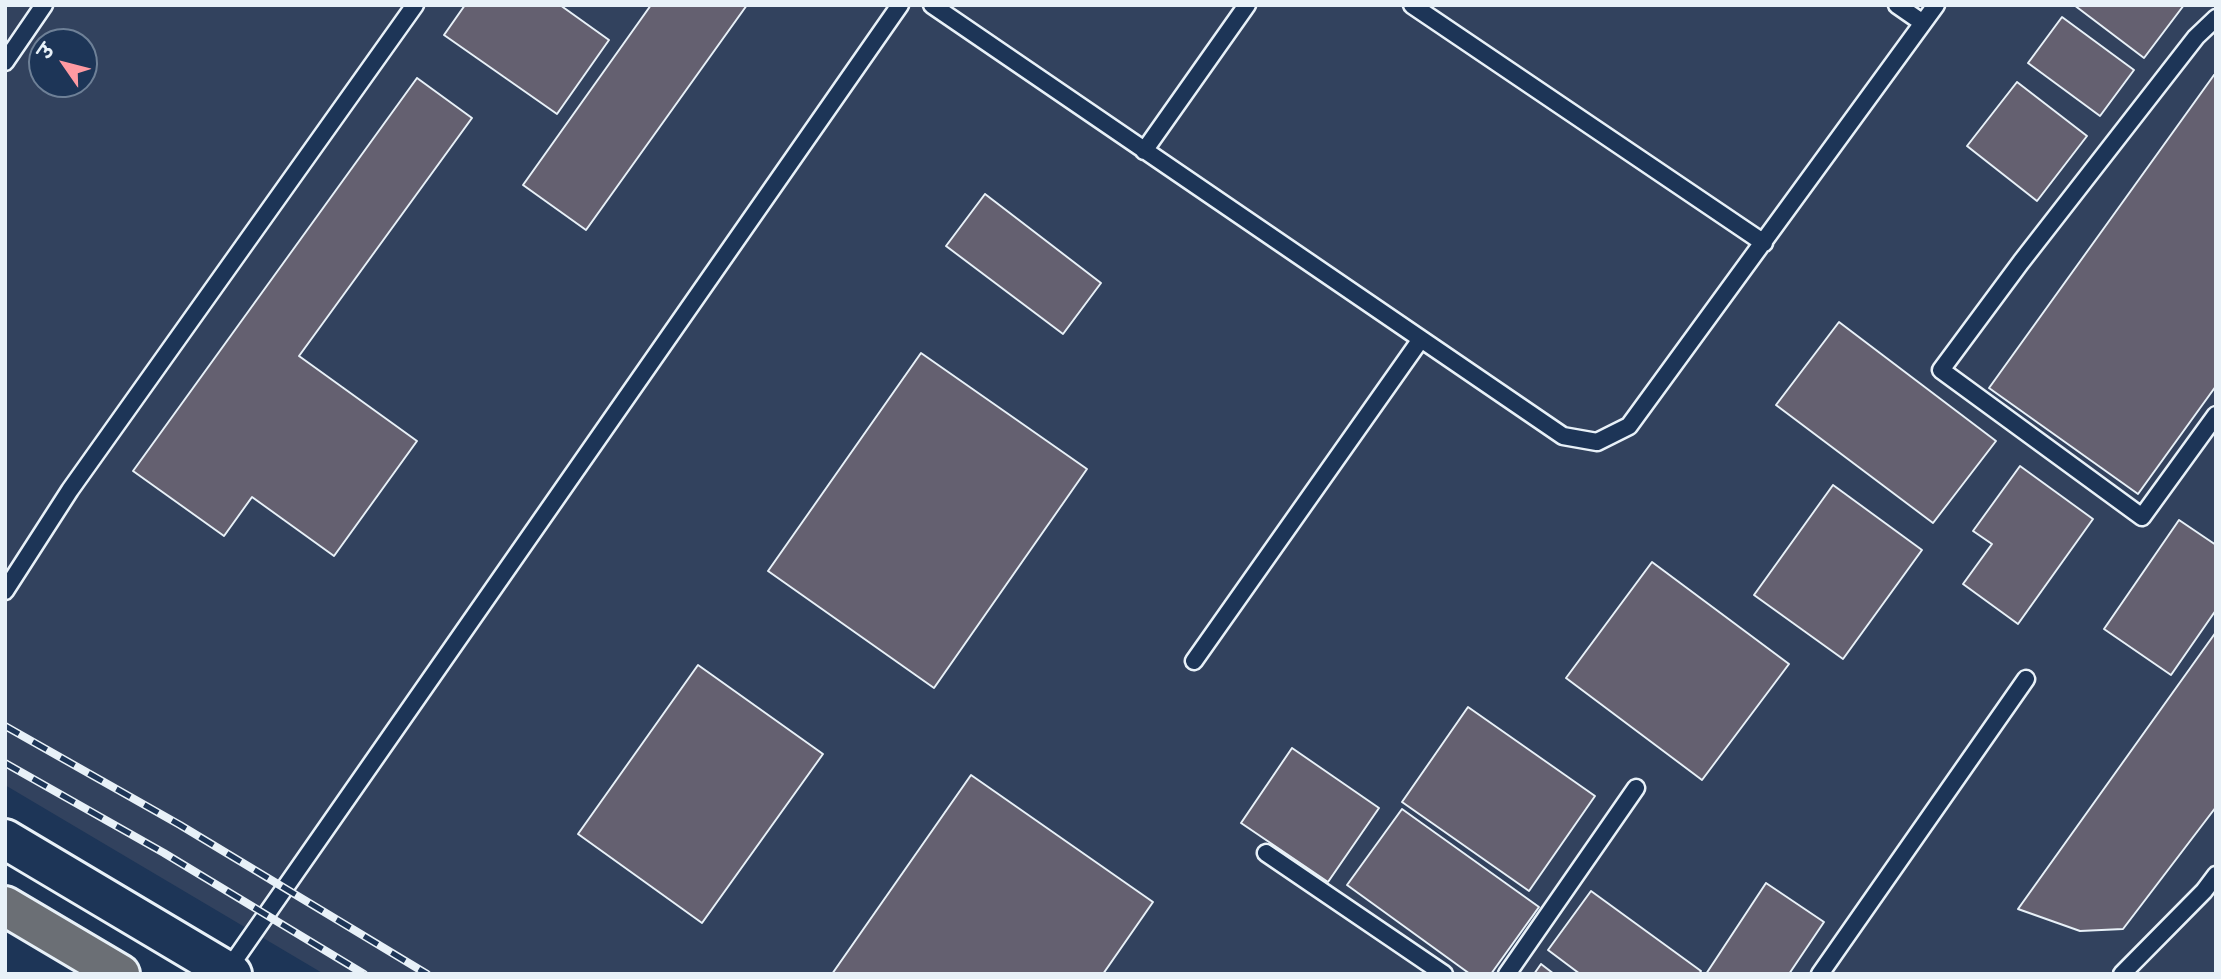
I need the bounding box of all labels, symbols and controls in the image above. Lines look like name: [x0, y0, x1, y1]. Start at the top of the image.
north arrow: [28, 28, 98, 98]
text: उ: [32, 39, 62, 65]

